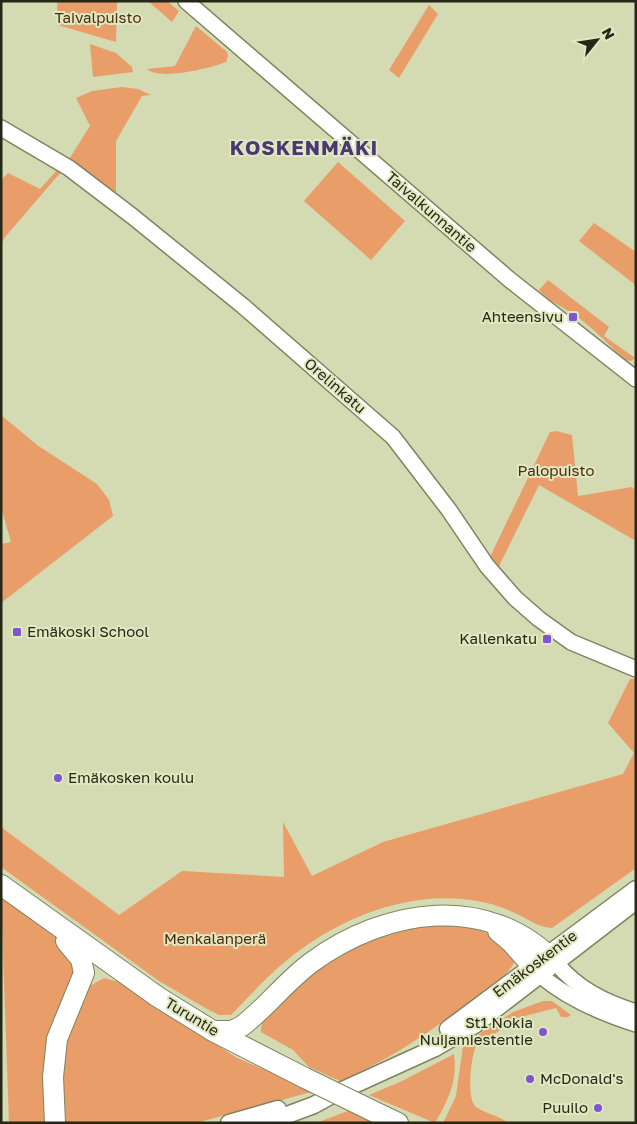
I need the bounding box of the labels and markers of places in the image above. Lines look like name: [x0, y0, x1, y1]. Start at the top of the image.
place label: Ahteensivu: [482, 307, 563, 325]
marker: Ahteensivu: [567, 311, 579, 323]
place label: Emäkoski School: [27, 622, 149, 640]
marker: Emäkoski School: [11, 626, 23, 638]
place label: Kallenkatu: [459, 629, 537, 647]
marker: Kallenkatu: [541, 633, 553, 645]
place label: Emäkosken koulu: [68, 768, 194, 786]
marker: Emäkosken koulu: [52, 772, 64, 784]
place label: St1 Nokia Nuijamiestentie: [420, 1013, 533, 1048]
marker: St1 Nokia Nuijamiestentie: [537, 1026, 549, 1038]
place label: McDonald's: [540, 1069, 623, 1087]
marker: McDonald's: [524, 1073, 536, 1085]
place label: Puuilo: [542, 1098, 588, 1116]
marker: Puuilo: [592, 1102, 604, 1114]

